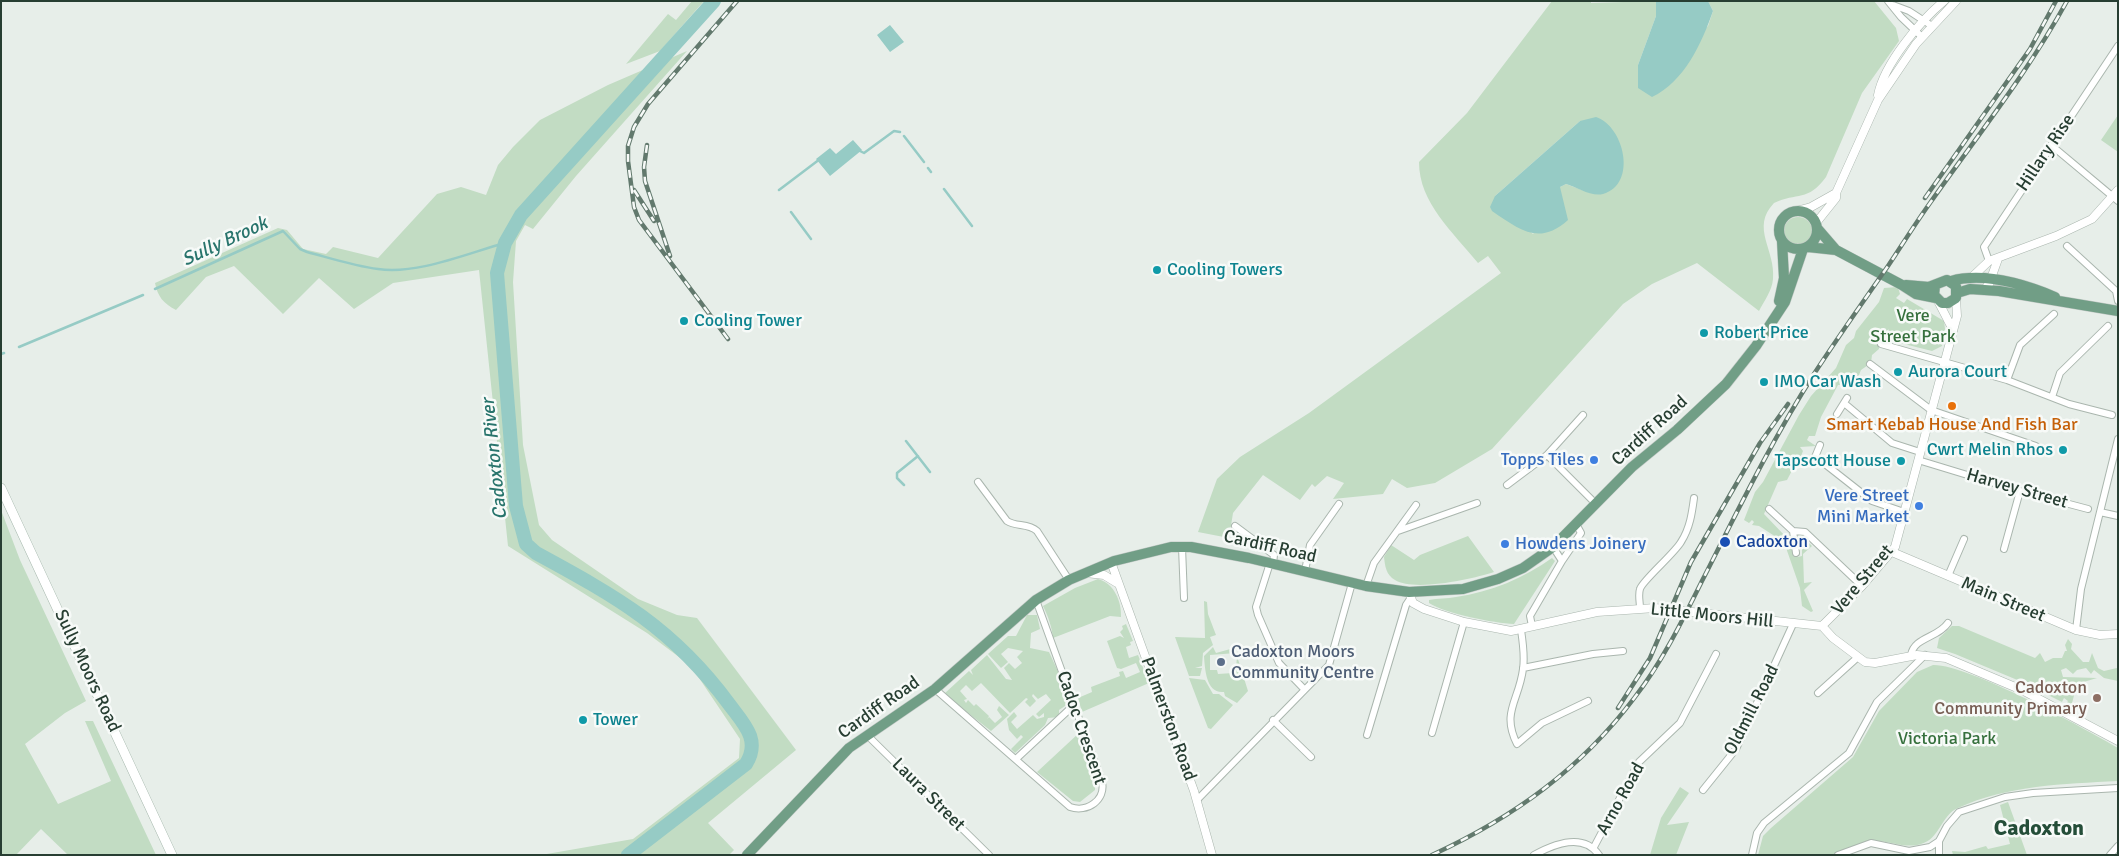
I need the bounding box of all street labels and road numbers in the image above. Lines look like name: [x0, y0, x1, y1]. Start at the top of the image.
street label: Hillary Rise: [2012, 110, 2080, 196]
street label: Cardiff Road: [1608, 391, 1692, 471]
street label: Harvey Street: [1964, 464, 2070, 514]
street label: Cardiff Road: [1221, 526, 1319, 568]
street label: Vere Street: [1828, 541, 1898, 619]
street label: Main Street: [1958, 573, 2048, 627]
street label: Little Moors Hill: [1649, 599, 1775, 633]
street label: Sully Moors Road: [49, 606, 125, 736]
street label: Palmerston Road: [1136, 654, 1200, 784]
street label: Oldmill Road: [1720, 661, 1784, 759]
street label: Cadoc Crescent: [1051, 668, 1111, 788]
street label: Cardiff Road: [834, 672, 924, 744]
street label: Laura Street: [887, 754, 969, 836]
street label: Arno Road: [1592, 759, 1650, 839]

